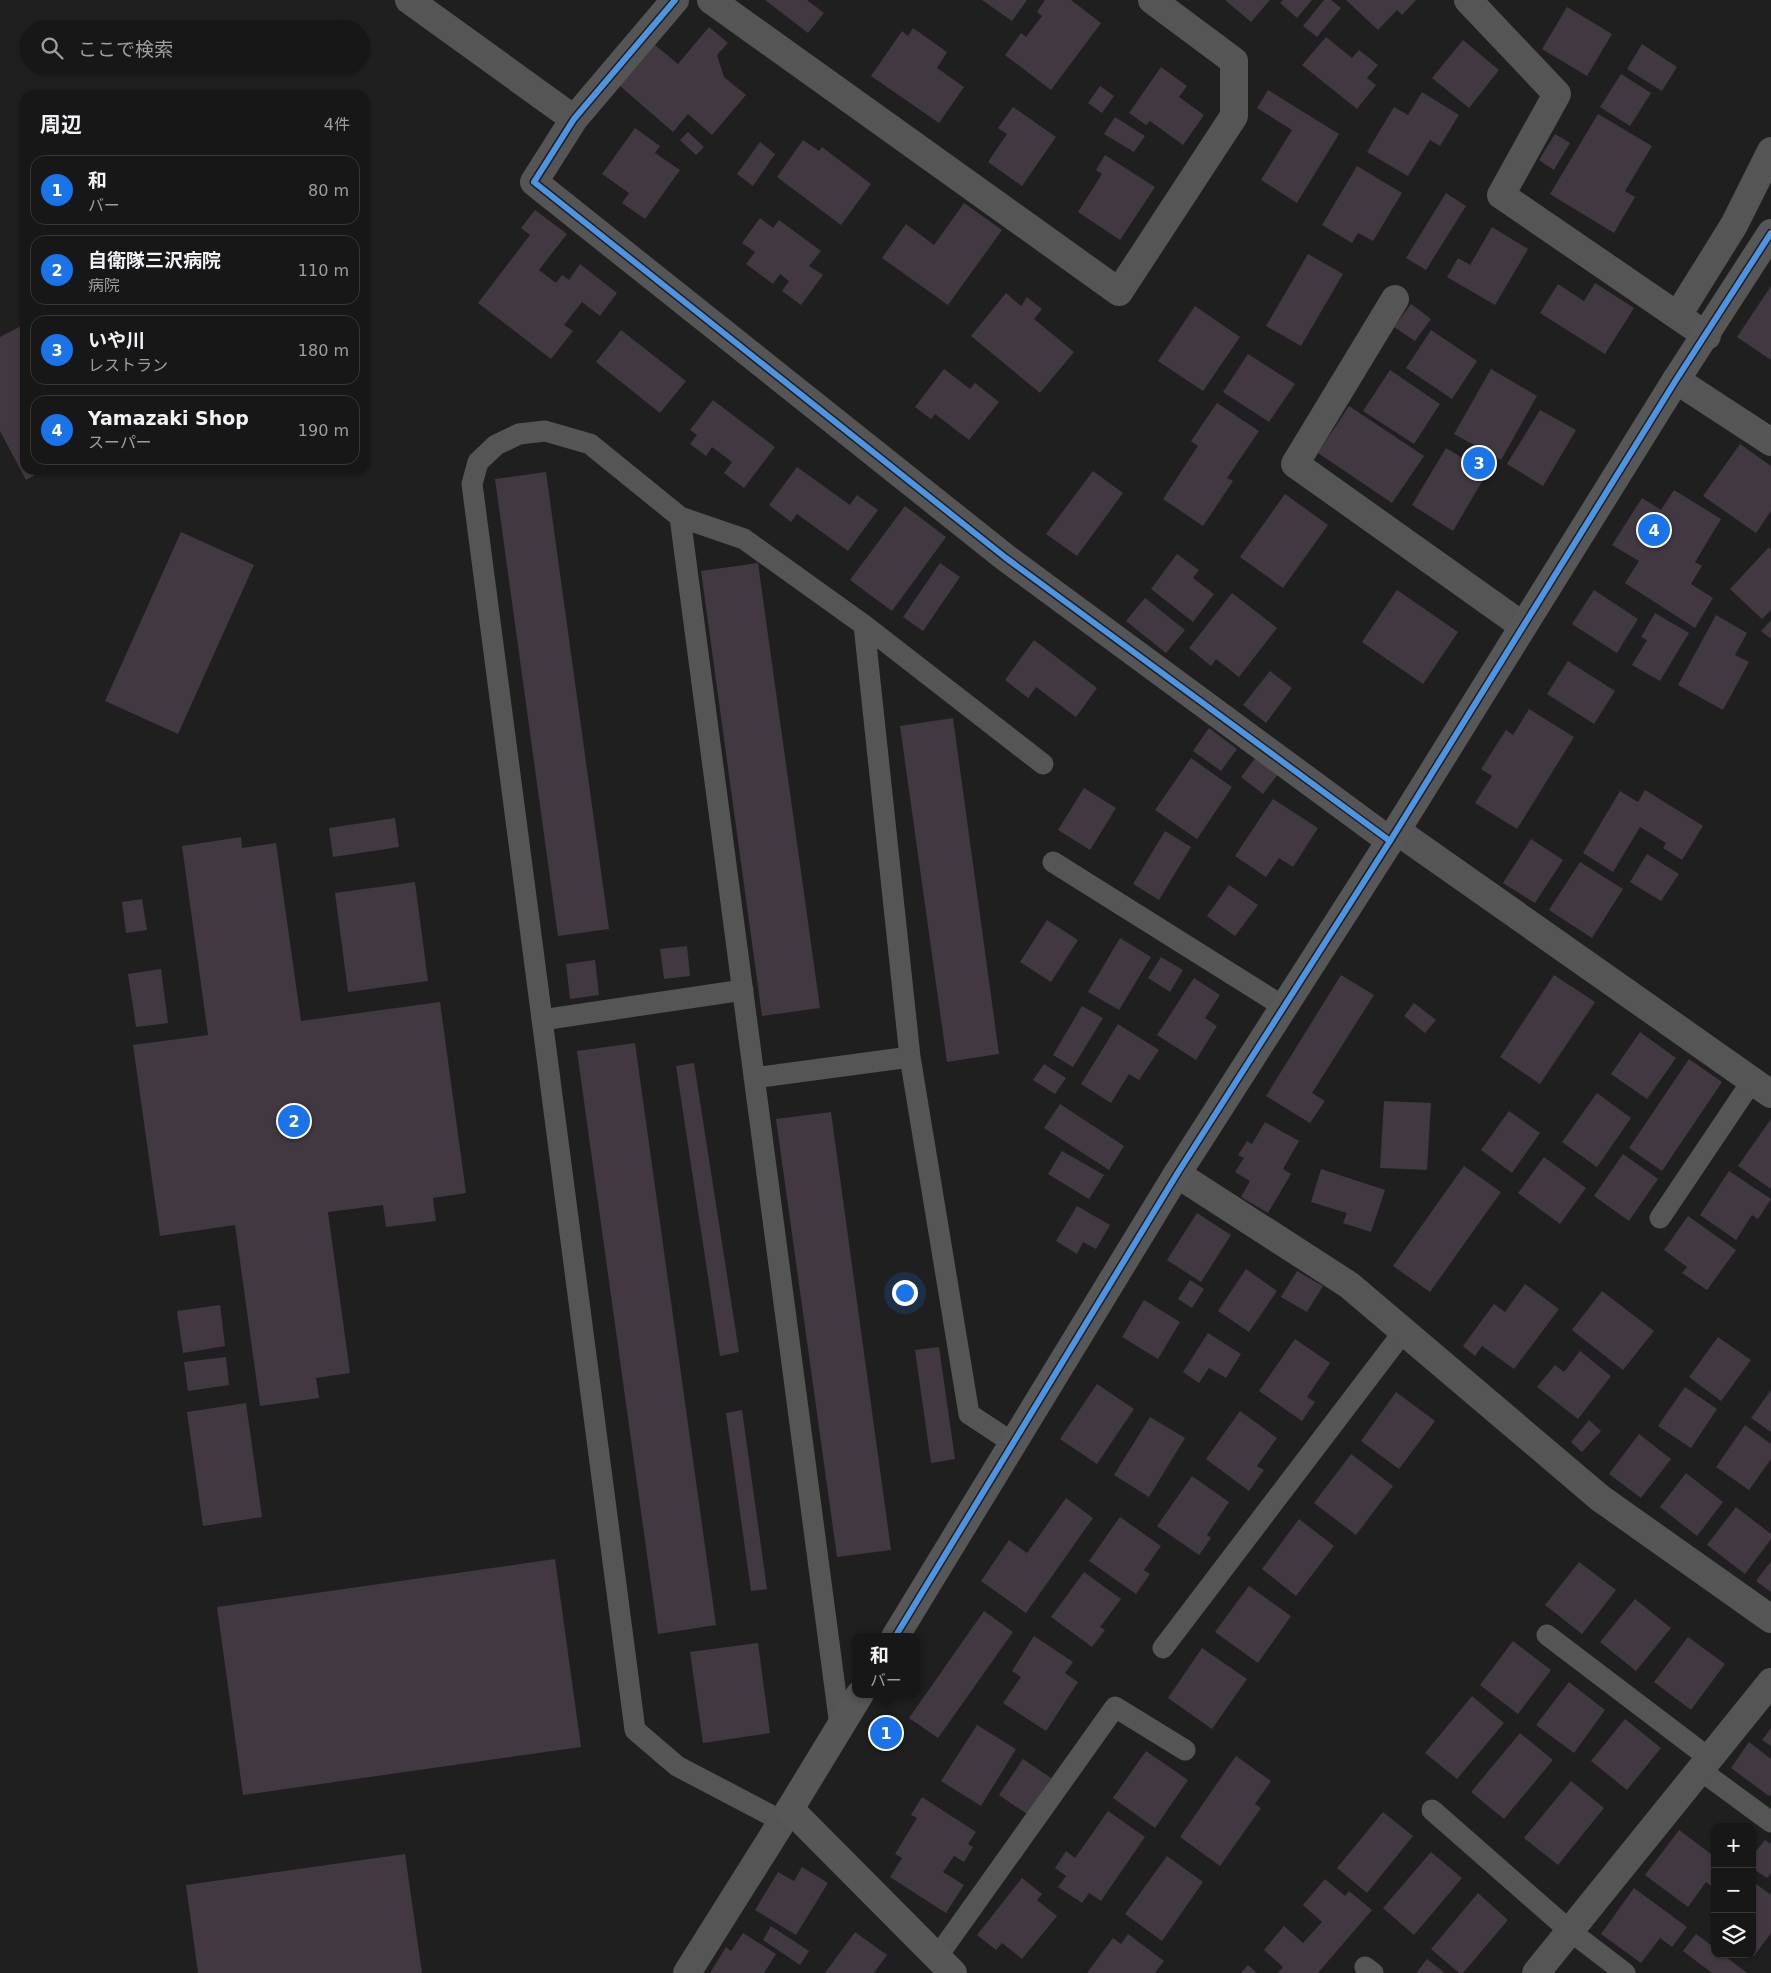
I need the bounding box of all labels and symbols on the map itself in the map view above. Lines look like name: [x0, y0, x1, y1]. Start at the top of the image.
pin: 3: [1463, 444, 1495, 482]
pin: 4: [1638, 511, 1670, 549]
pin: 2: [278, 1102, 310, 1140]
your location: [892, 1280, 918, 1306]
pin: 1: [870, 1714, 902, 1752]

